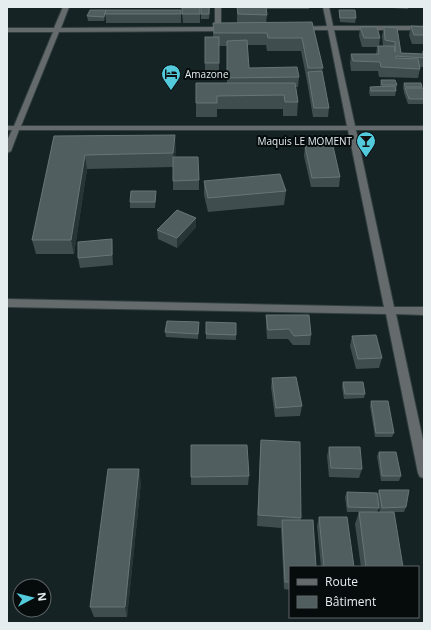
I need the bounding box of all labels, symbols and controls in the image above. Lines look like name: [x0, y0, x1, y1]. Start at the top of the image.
hotel icon: Amazone: [160, 63, 182, 91]
place label: Amazone: [185, 67, 229, 81]
bar icon: Maquis LE MOMENT: [355, 130, 377, 158]
place label: Maquis LE MOMENT: [258, 134, 352, 148]
legend: [289, 566, 419, 618]
text: Route: [325, 573, 358, 590]
north arrow: [12, 578, 52, 618]
text: N: [34, 591, 50, 602]
text: Bâtiment: [325, 593, 376, 610]

